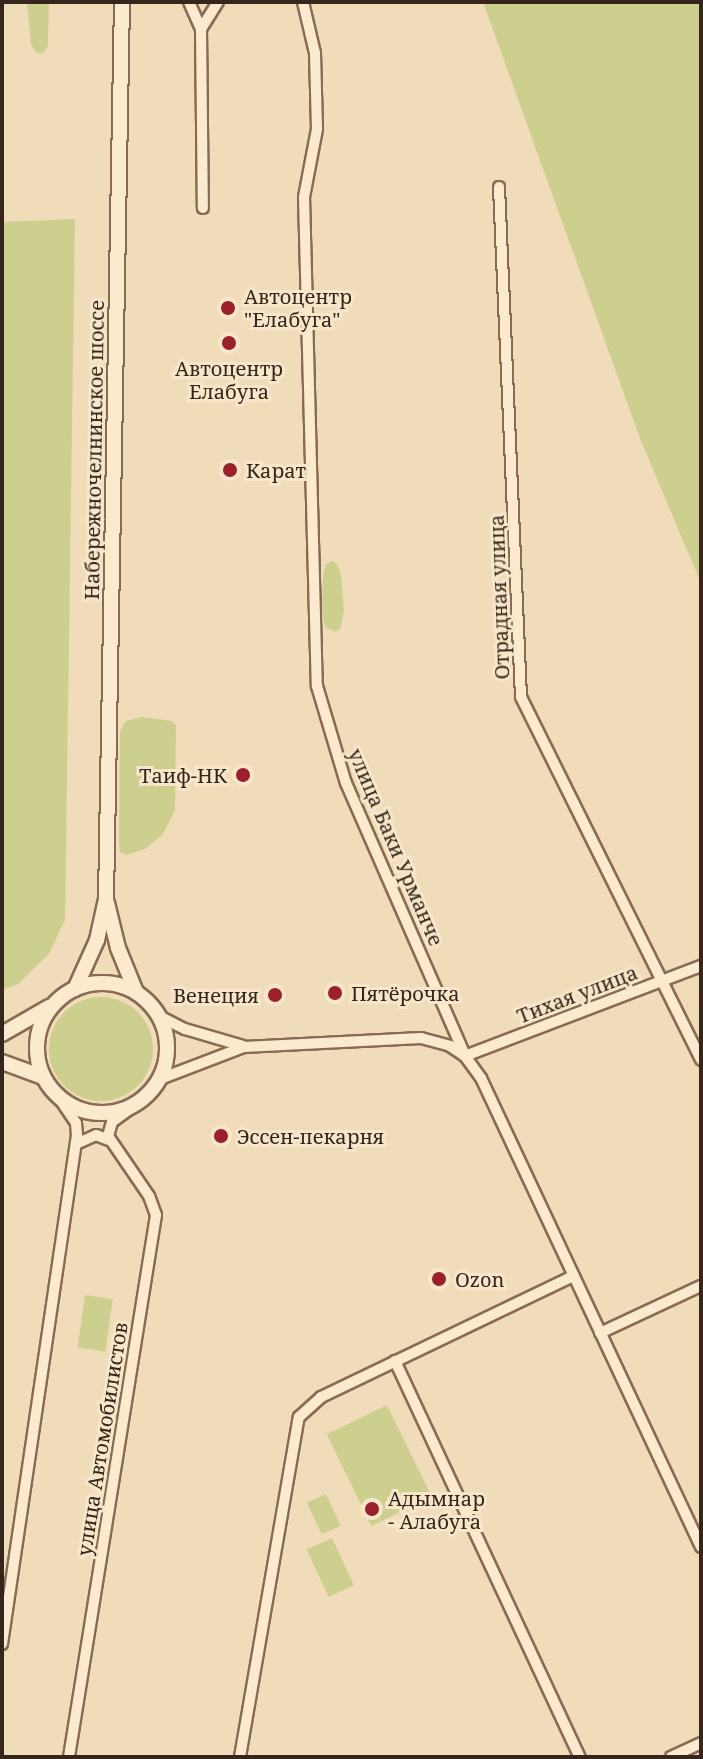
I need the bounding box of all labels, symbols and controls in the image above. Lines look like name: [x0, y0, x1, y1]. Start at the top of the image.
place label: Автоцентр "Елабуга": [244, 284, 352, 331]
marker: Автоцентр "Елабуга": [219, 299, 237, 317]
street label: Набережночелнинское шоссе: [79, 300, 109, 600]
marker: Автоцентр Елабуга: [220, 334, 238, 352]
place label: Автоцентр Елабуга: [175, 356, 283, 403]
place label: Карат: [246, 458, 306, 482]
marker: Карат: [221, 461, 239, 479]
street label: Отрадная улица: [484, 514, 514, 680]
street label: улица Баки Урманче: [344, 745, 448, 949]
place label: Таиф-НК: [139, 763, 227, 787]
marker: Таиф-НК: [234, 766, 252, 784]
street label: Тихая улица: [513, 960, 641, 1028]
place label: Пятёрочка: [351, 981, 460, 1005]
place label: Венеция: [173, 983, 259, 1007]
marker: Пятёрочка: [326, 984, 344, 1002]
marker: Венеция: [266, 986, 284, 1004]
place label: Эссен-пекарня: [237, 1124, 384, 1148]
marker: Эссен-пекарня: [212, 1127, 230, 1145]
place label: Ozon: [455, 1267, 504, 1291]
marker: Ozon: [430, 1270, 448, 1288]
street label: улица Автомобилистов: [72, 1320, 132, 1558]
place label: Адымнар - Алабуга: [388, 1486, 485, 1533]
marker: Адымнар - Алабуга: [363, 1500, 381, 1518]

